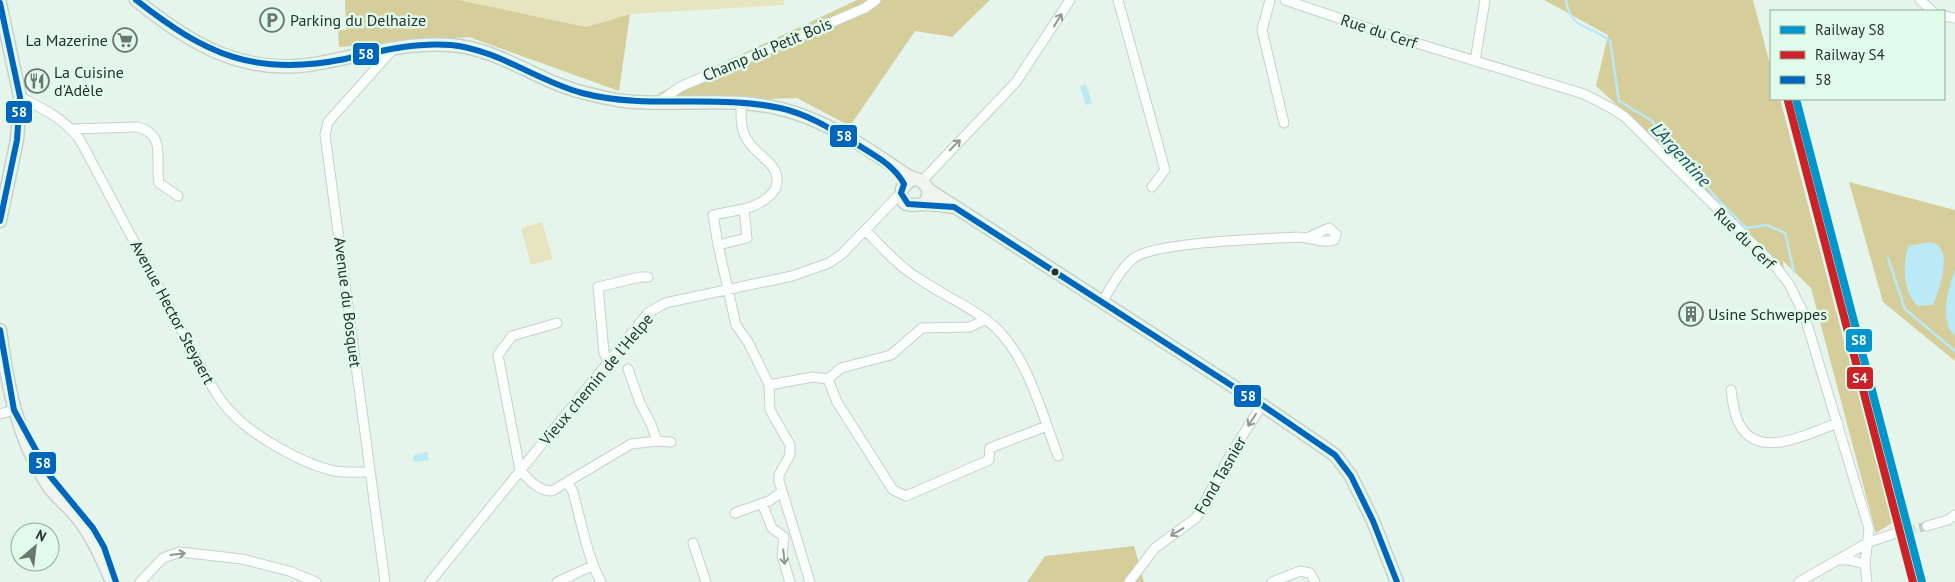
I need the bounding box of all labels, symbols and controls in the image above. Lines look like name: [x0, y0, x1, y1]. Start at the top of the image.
parking icon: Parking du Delhaize: [259, 7, 285, 33]
street label: Rue du Cerf: [1338, 9, 1421, 53]
place label: Parking du Delhaize: [290, 10, 426, 30]
legend: [1770, 10, 1945, 100]
street label: Champ du Petit Bois: [700, 13, 835, 85]
one-way arrow: [1053, 14, 1063, 28]
text: Railway S8: [1815, 20, 1885, 39]
supermarket icon: La Mazerine: [112, 27, 138, 53]
place label: La Mazerine: [26, 30, 108, 50]
line badge: 58: [352, 42, 380, 66]
text: 58: [358, 45, 374, 63]
text: Railway S4: [1815, 45, 1885, 64]
place label: La Cuisine d'Adèle: [54, 62, 124, 100]
restaurant icon: La Cuisine d'Adèle: [24, 68, 50, 94]
text: 58: [1815, 70, 1831, 89]
line badge: 58: [5, 100, 33, 124]
text: 58: [11, 103, 27, 121]
water label: L'Argentine: [1646, 118, 1717, 192]
line badge: 58: [829, 124, 858, 148]
text: 58: [836, 127, 852, 145]
one-way arrow: [949, 139, 961, 152]
street label: Rue du Cerf: [1710, 203, 1781, 274]
street label: Avenue du Bosquet: [330, 236, 366, 369]
street label: Avenue Hector Steyaert: [127, 237, 220, 388]
unlabelled marker: [1050, 267, 1060, 277]
building icon: Usine Schweppes: [1678, 301, 1704, 327]
place label: Usine Schweppes: [1708, 304, 1827, 324]
street label: Vieux chemin de l'Helpe: [534, 309, 657, 450]
line badge: S8: [1845, 328, 1873, 353]
text: S8: [1851, 331, 1867, 349]
line badge: S4: [1846, 366, 1874, 390]
text: S4: [1852, 369, 1868, 387]
line badge: 58: [1233, 384, 1262, 408]
text: 58: [1240, 387, 1256, 405]
one-way arrow: [1247, 413, 1257, 427]
street label: Fond Tasnier: [1190, 432, 1251, 517]
line badge: 58: [28, 451, 57, 475]
text: 58: [35, 454, 51, 472]
north arrow: [10, 522, 60, 572]
text: N: [33, 525, 49, 546]
one-way arrow: [1170, 528, 1184, 538]
one-way arrow: [779, 548, 788, 564]
one-way arrow: [169, 549, 185, 559]

